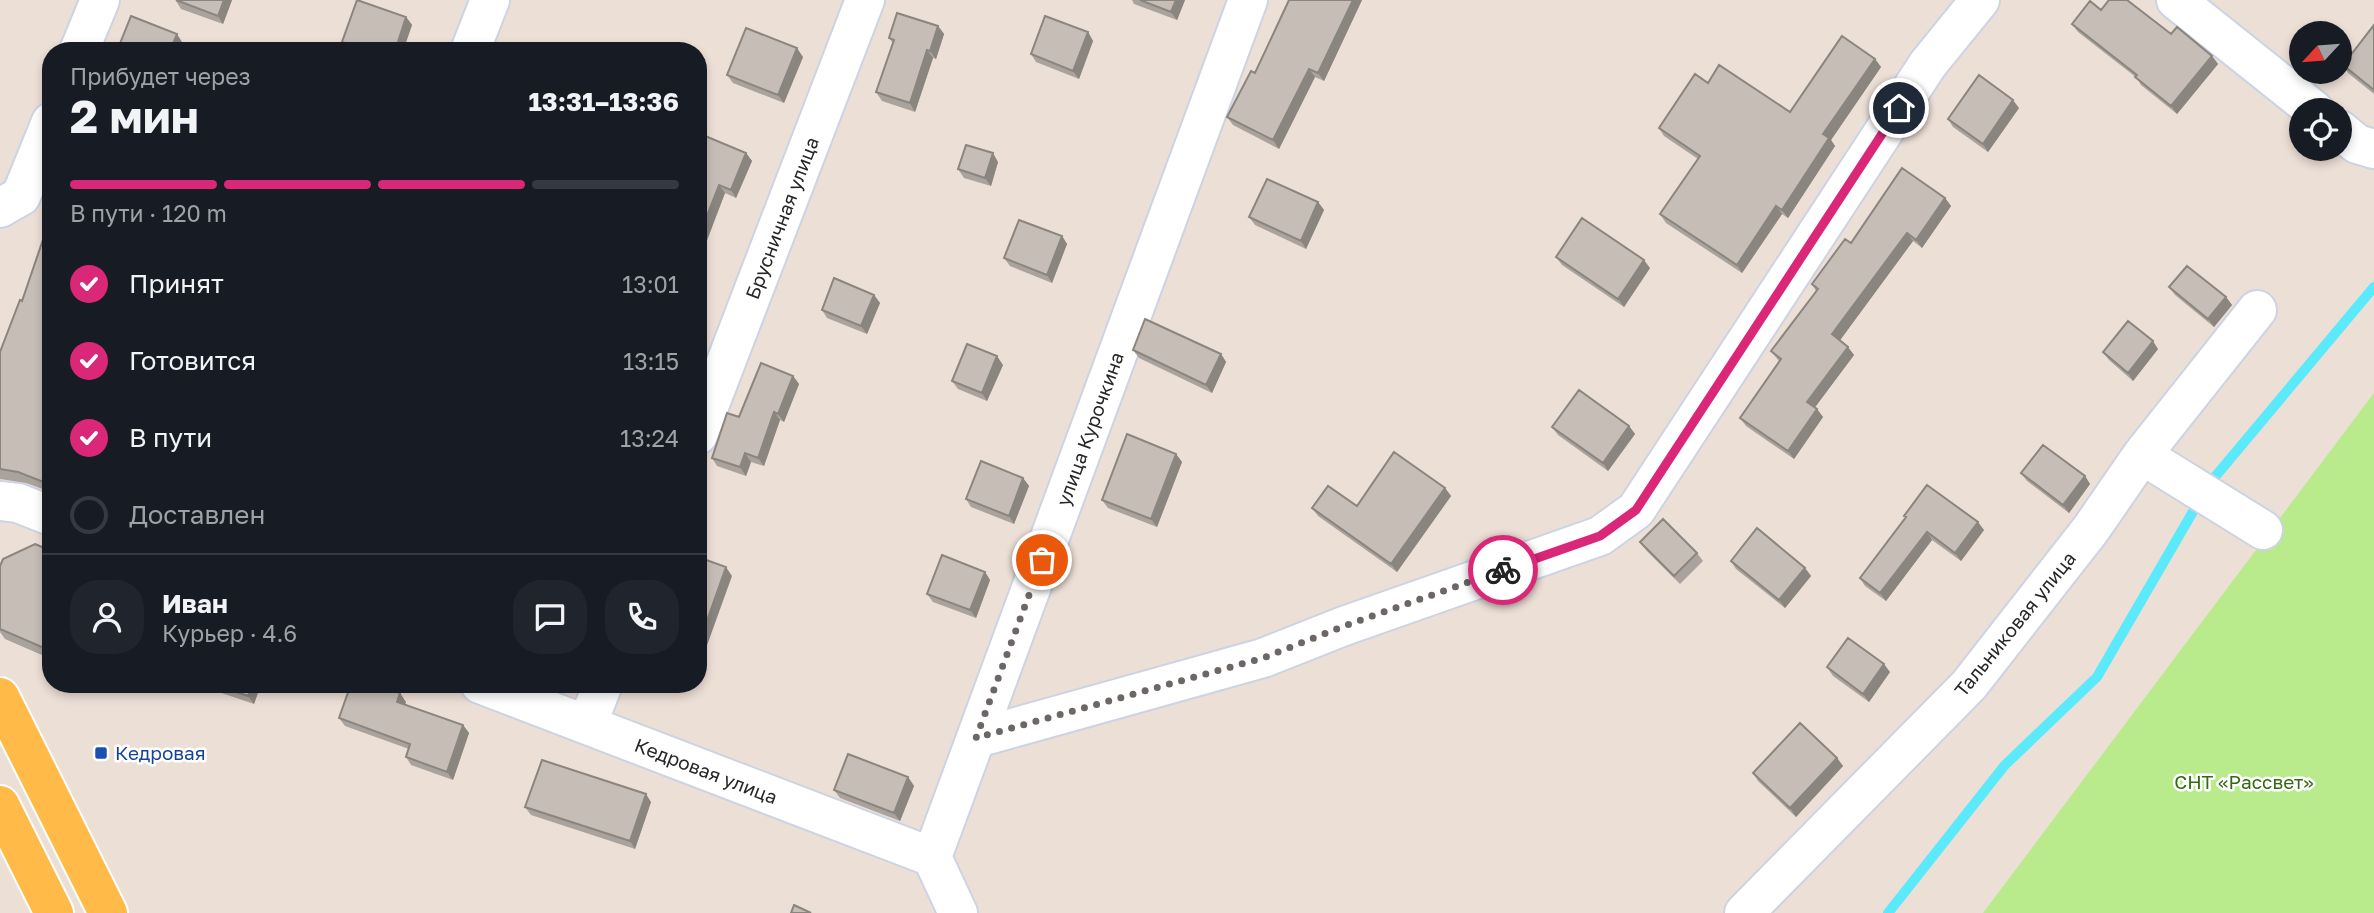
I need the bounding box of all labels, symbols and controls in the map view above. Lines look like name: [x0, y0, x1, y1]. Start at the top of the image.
north arrow: [2289, 21, 2352, 84]
map controls: [2289, 21, 2352, 161]
text: Прибудет через: [70, 62, 251, 90]
pin: [1869, 78, 1929, 138]
text: 13:31–13:36: [528, 86, 679, 117]
text: 2 мин: [70, 88, 199, 143]
icon: home: [1880, 89, 1918, 127]
button: locate: [2289, 98, 2352, 161]
street label: Брусничная улица: [740, 133, 823, 302]
text: В пути · 120 m: [70, 199, 227, 227]
icon: check: [70, 265, 108, 303]
text: Принят: [129, 268, 224, 299]
text: 13:01: [622, 270, 679, 298]
icon: check: [70, 342, 108, 380]
text: Готовится: [129, 345, 256, 376]
text: 13:15: [623, 347, 679, 375]
street label: улица Курочкина: [1051, 349, 1128, 509]
icon: check: [70, 419, 108, 457]
text: В пути: [129, 422, 212, 453]
text: 13:24: [620, 424, 679, 452]
text: Доставлен: [129, 499, 265, 530]
pin: [1012, 530, 1072, 590]
courier: [1468, 535, 1538, 605]
icon: bag: [1023, 541, 1061, 579]
street label: Тальниковая улица: [1949, 547, 2080, 701]
icon: bike: [1484, 551, 1522, 589]
button: person: [70, 580, 144, 654]
button: chat: [513, 580, 587, 654]
button: phone: [605, 580, 679, 654]
text: Иван: [162, 588, 228, 619]
text: Курьер · 4.6: [162, 619, 297, 647]
street label: Кедровая улица: [632, 733, 781, 808]
place label: Кедровая: [115, 741, 206, 764]
marker: Кедровая: [93, 745, 109, 761]
park label: СНТ «Рассвет»: [2174, 770, 2314, 793]

